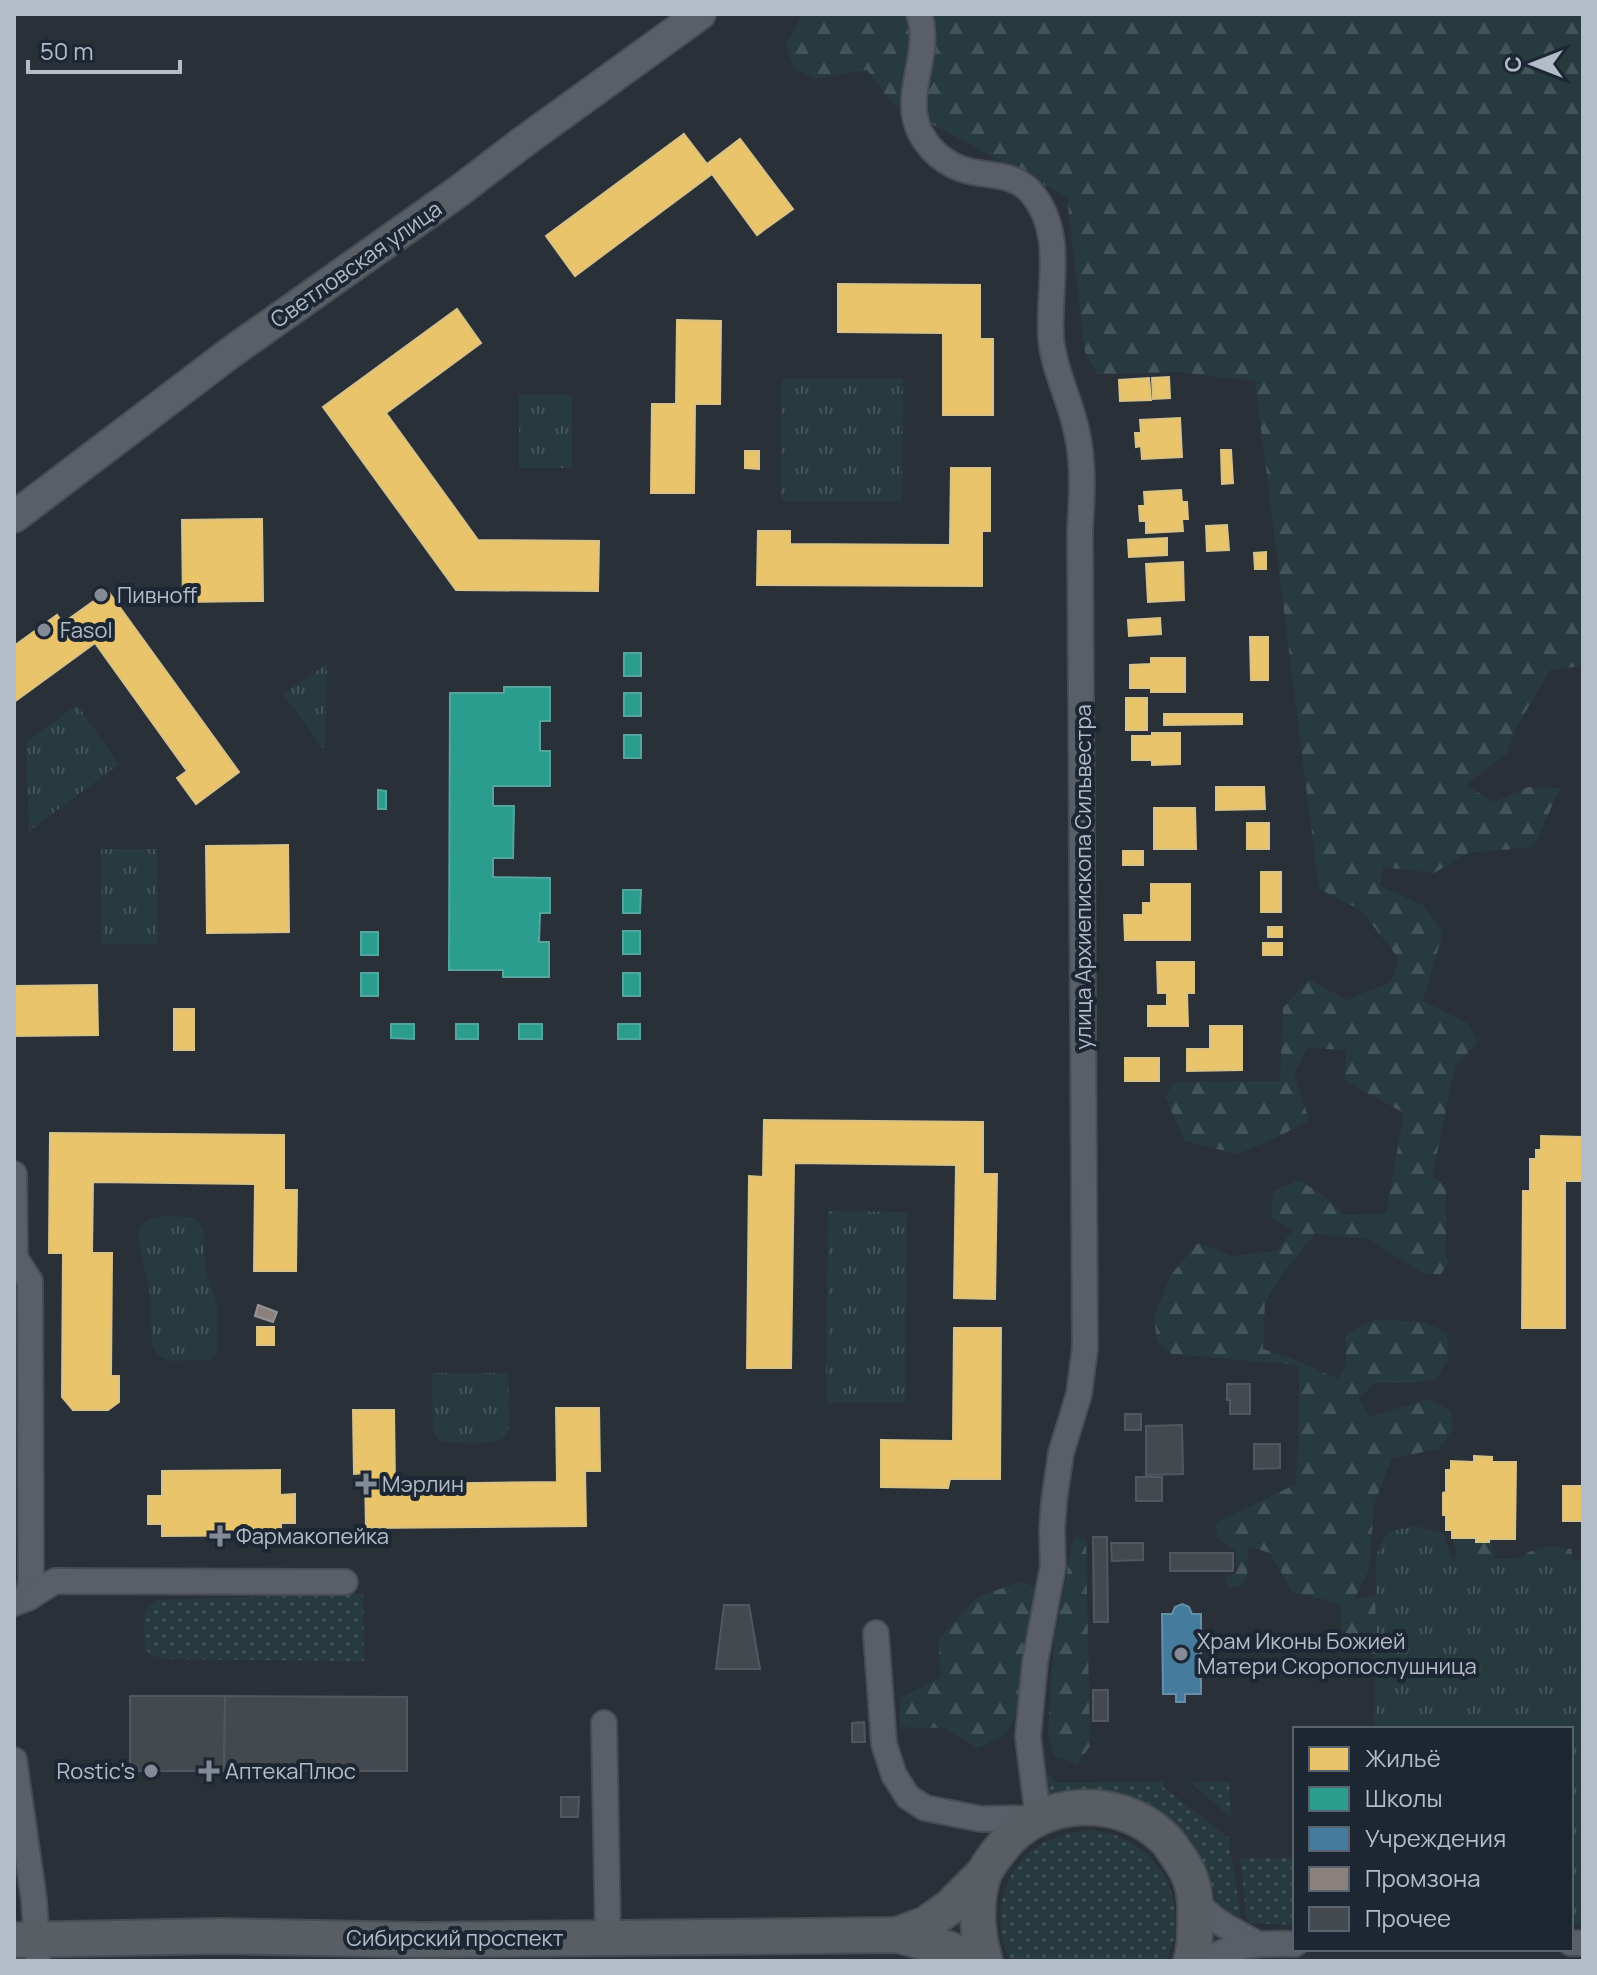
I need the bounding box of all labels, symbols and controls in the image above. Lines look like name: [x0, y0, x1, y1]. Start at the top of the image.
scale bar: [28, 24, 180, 74]
north arrow: [1493, 24, 1573, 104]
text: 50 m: [40, 34, 94, 67]
text: С: [1498, 56, 1528, 72]
street label: Светловская улица: [264, 194, 448, 334]
place label: Пивноff: [117, 580, 198, 610]
marker: Пивноff: [92, 586, 110, 604]
place label: Fasol: [60, 615, 113, 645]
marker: Fasol: [35, 621, 53, 639]
street label: улица Архиепископа Сильвестра: [1068, 704, 1098, 1050]
place label: Мэрлин: [382, 1469, 464, 1499]
marker: Мэрлин: [357, 1475, 375, 1493]
place label: Фармакопейка: [236, 1521, 389, 1551]
marker: Фармакопейка: [211, 1527, 229, 1545]
place label: Храм Иконы Божией Матери Скоропослушница: [1197, 1626, 1477, 1681]
marker: Храм Иконы Божией Матери Скоропослушница: [1172, 1645, 1190, 1663]
legend: [1293, 1727, 1573, 1951]
text: Жильё: [1365, 1741, 1441, 1774]
place label: Rostic's: [57, 1756, 135, 1786]
place label: АптекаПлюс: [225, 1756, 356, 1786]
marker: Rostic's: [142, 1762, 160, 1780]
marker: АптекаПлюс: [200, 1762, 218, 1780]
text: Школы: [1365, 1781, 1443, 1814]
text: Учреждения: [1365, 1821, 1506, 1854]
text: Промзона: [1365, 1861, 1480, 1894]
text: Прочее: [1365, 1901, 1451, 1934]
street label: Сибирский проспект: [346, 1923, 564, 1953]

